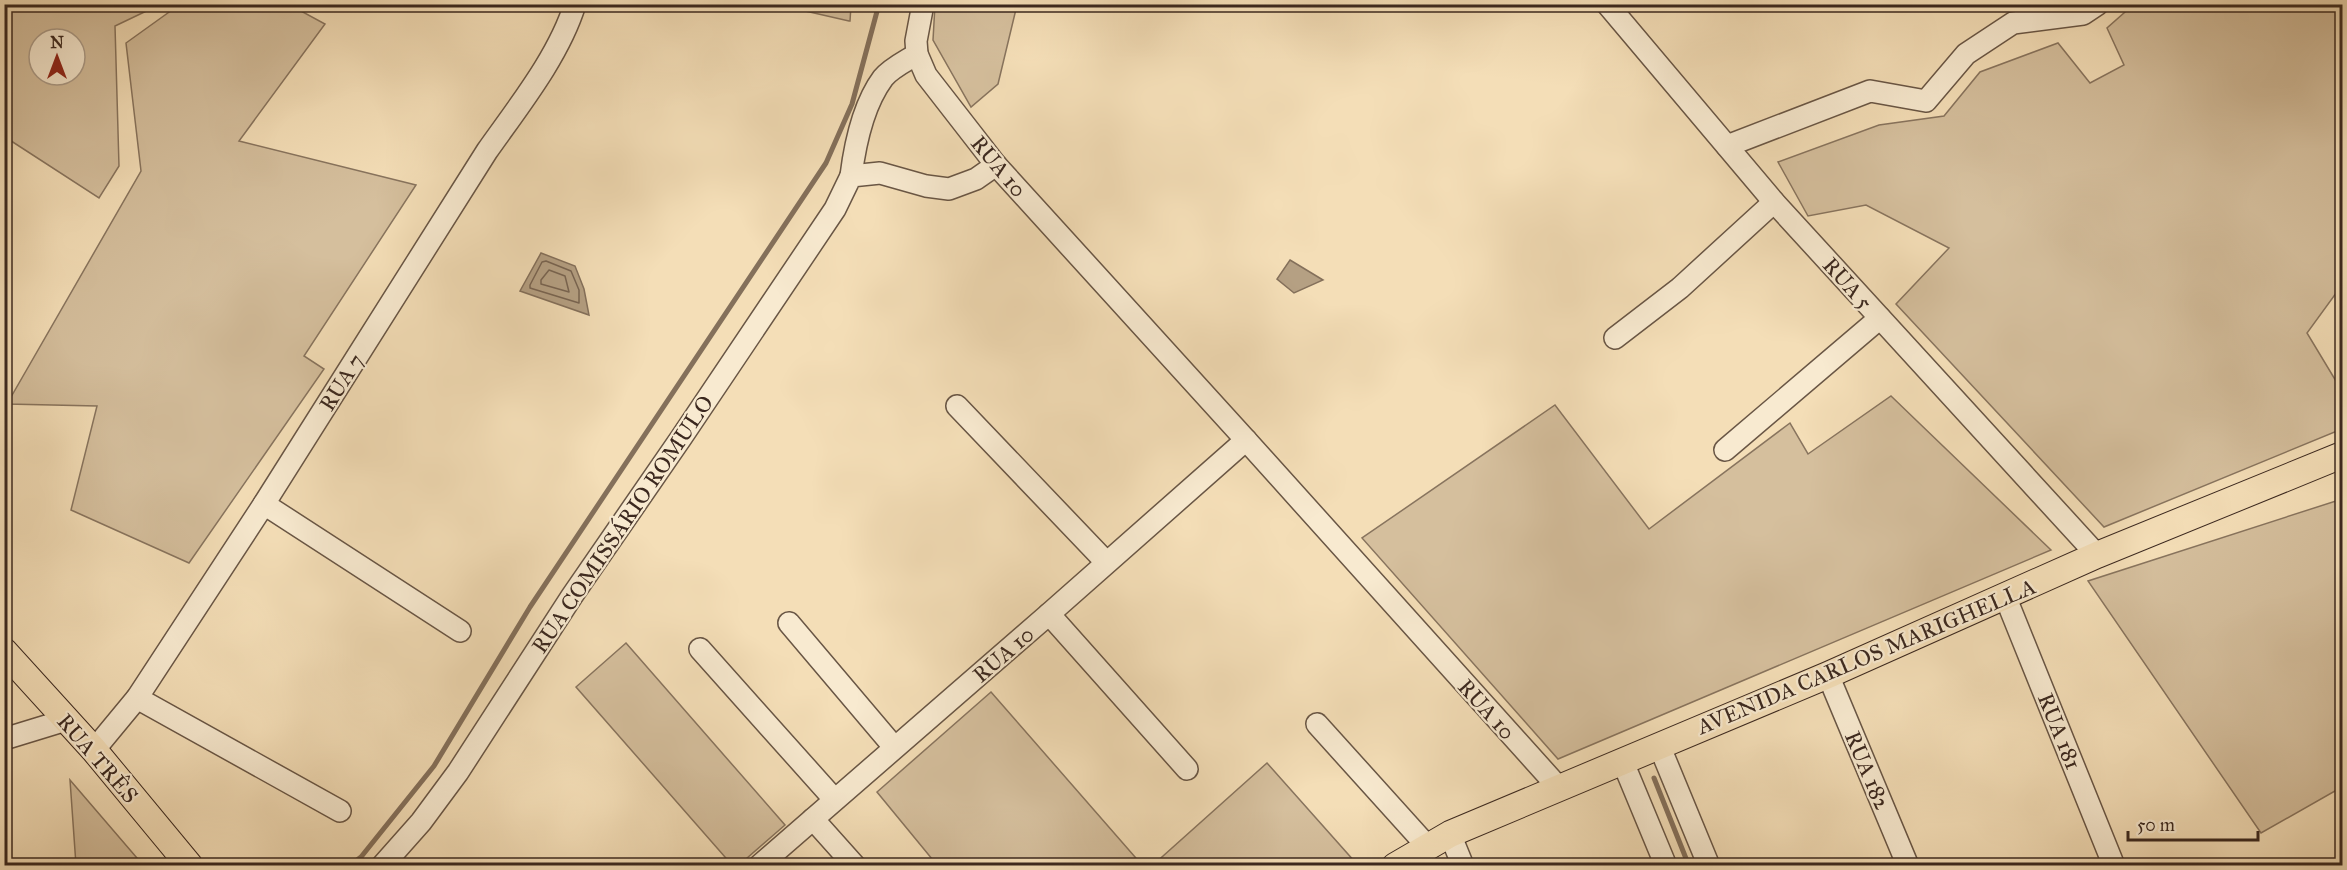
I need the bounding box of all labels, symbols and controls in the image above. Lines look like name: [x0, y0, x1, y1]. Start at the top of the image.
north arrow: [27, 27, 87, 87]
text: N: [50, 33, 64, 52]
street label: RUA 10: [965, 130, 1032, 203]
street label: RUA 5: [1817, 252, 1878, 315]
street label: RUA 7: [313, 349, 369, 416]
street label: RUA COMISSÁRIO ROMULO: [526, 390, 719, 658]
street label: AVENIDA CARLOS MARIGHELLA: [1692, 573, 2040, 741]
street label: RUA 10: [967, 620, 1039, 688]
street label: RUA 10: [1452, 673, 1521, 745]
street label: RUA 181: [2032, 689, 2087, 773]
street label: RUA TRÊS: [51, 708, 144, 809]
street label: RUA 182: [1839, 727, 1896, 813]
scale bar: [2128, 804, 2258, 842]
text: 50 m: [2137, 814, 2175, 836]

